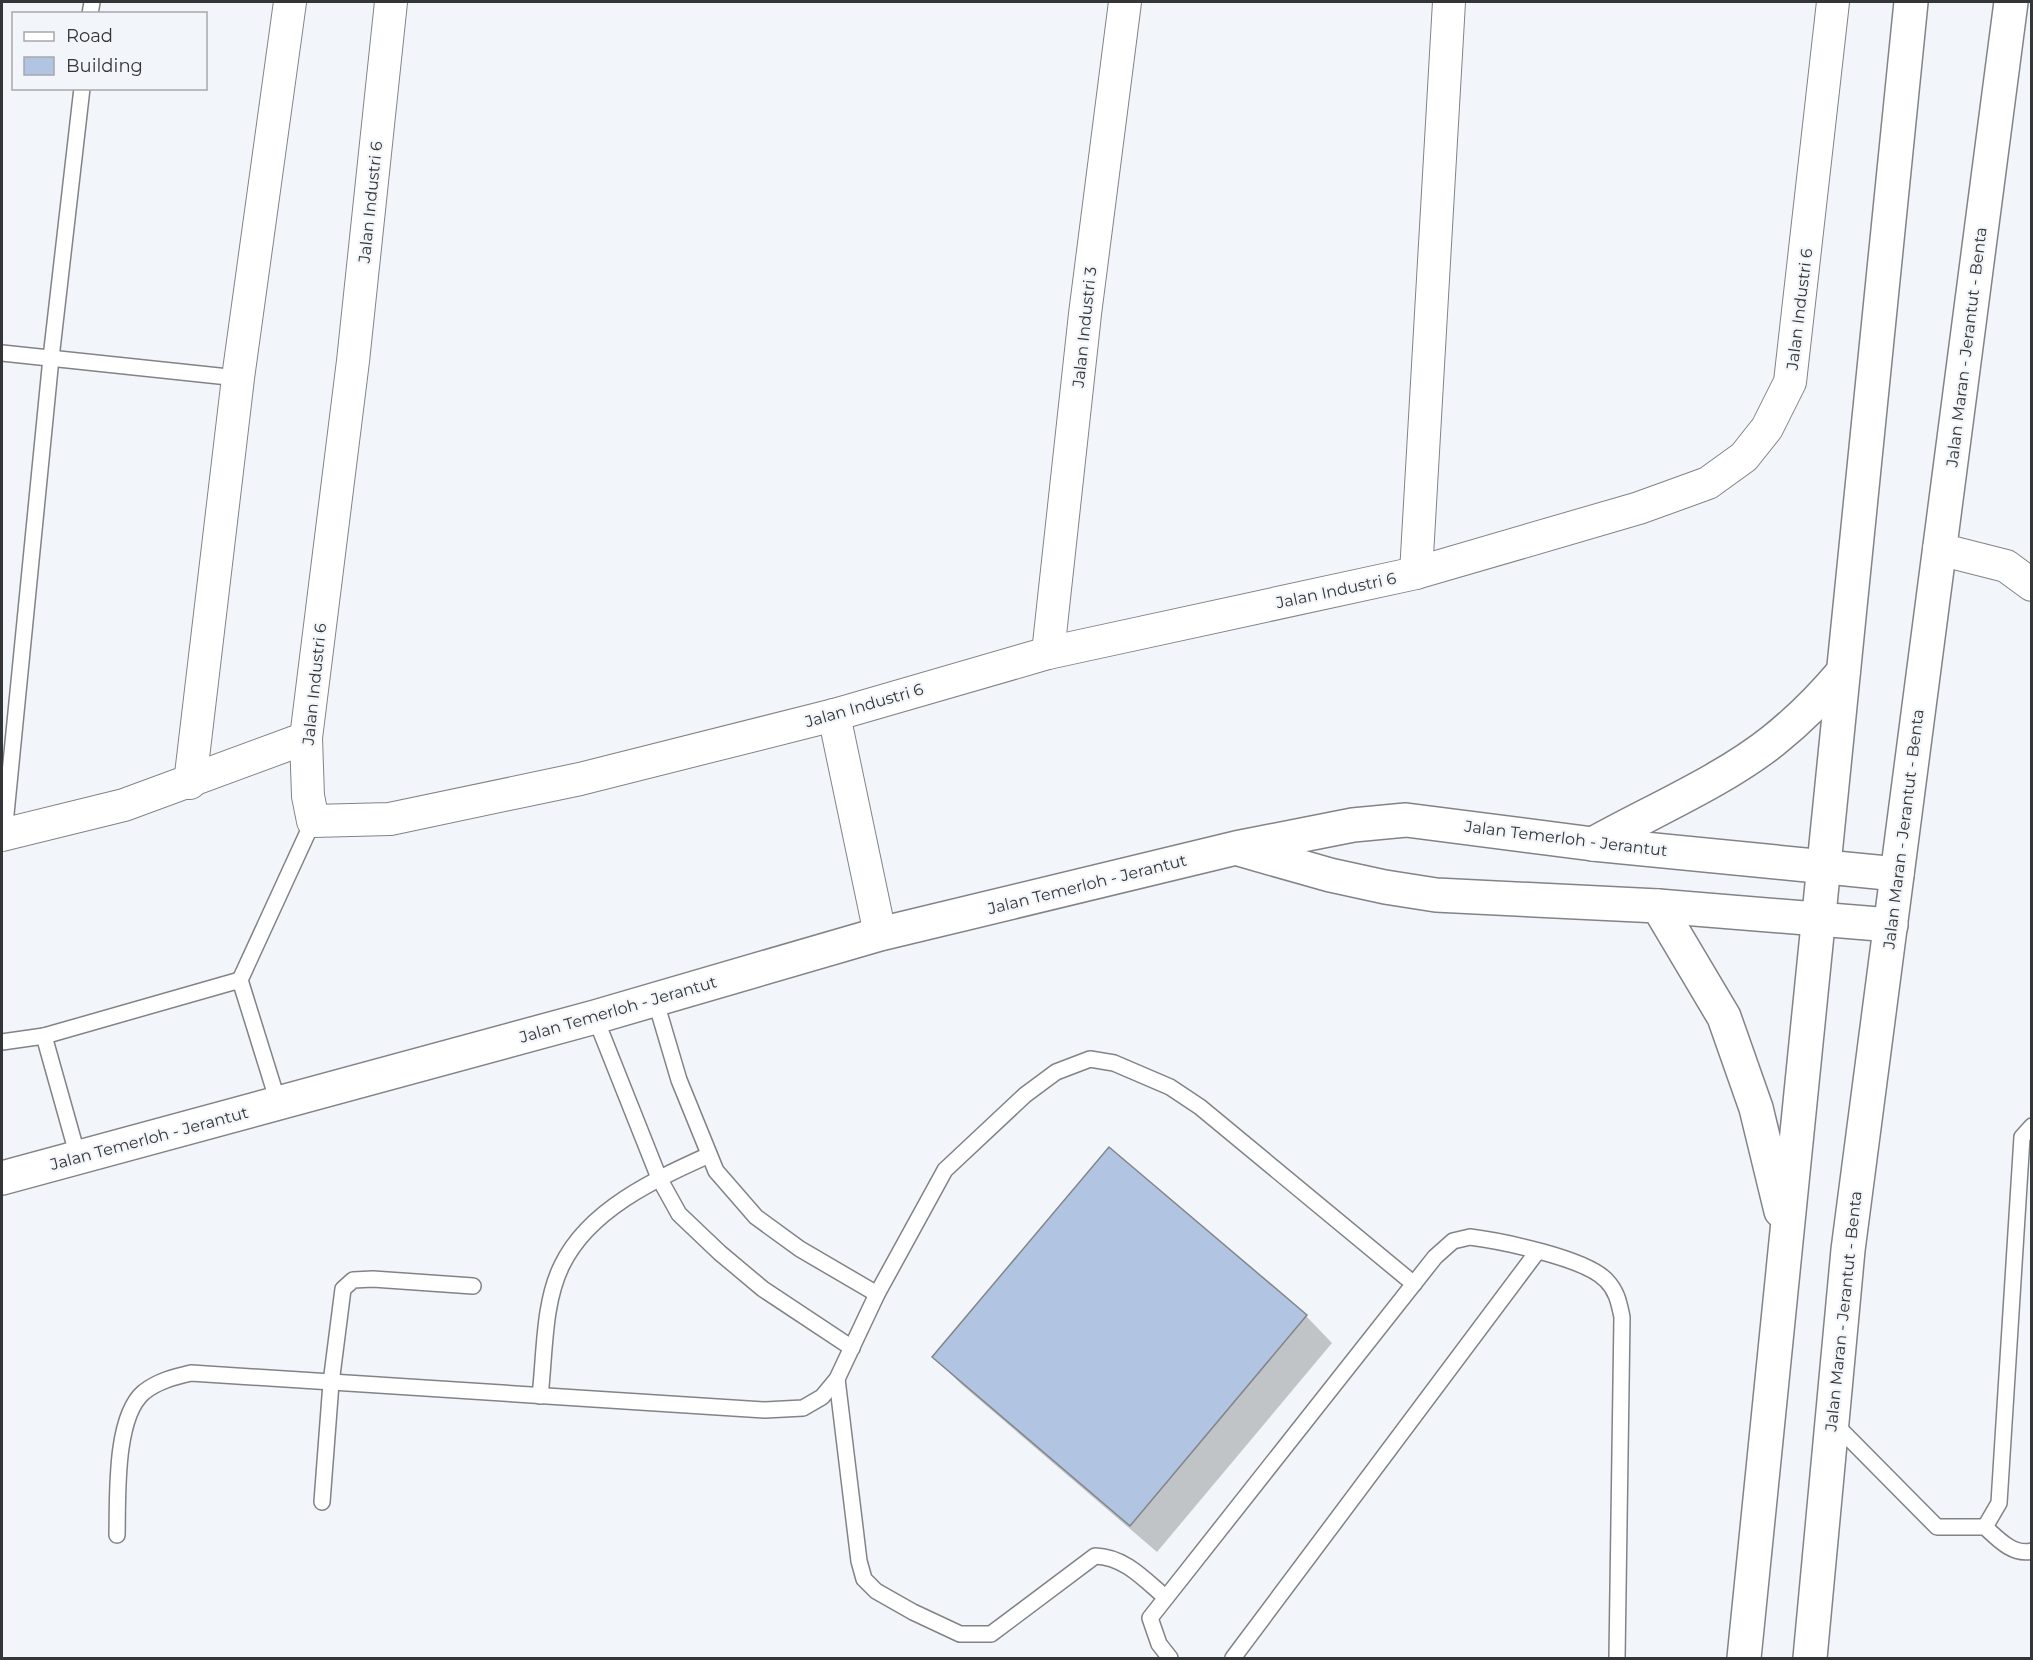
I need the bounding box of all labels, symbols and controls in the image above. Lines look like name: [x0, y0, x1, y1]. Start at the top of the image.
legend: [12, 12, 207, 90]
text: Road: [66, 25, 113, 47]
text: Building: [66, 55, 143, 77]
street label: Jalan Industri 6: [355, 140, 386, 265]
street label: Jalan Maran - Jerantut - Benta: [1942, 226, 1991, 469]
street label: Jalan Industri 6: [1782, 247, 1816, 372]
street label: Jalan Industri 3: [1069, 266, 1100, 389]
street label: Jalan Industri 6: [1273, 568, 1398, 613]
street label: Jalan Industri 6: [299, 622, 330, 747]
street label: Jalan Industri 6: [802, 679, 926, 732]
street label: Jalan Maran - Jerantut - Benta: [1879, 708, 1928, 951]
street label: Jalan Temerloh - Jerantut: [1462, 817, 1669, 860]
street label: Jalan Temerloh - Jerantut: [985, 850, 1189, 919]
street label: Jalan Temerloh - Jerantut: [516, 972, 719, 1047]
street label: Jalan Temerloh - Jerantut: [47, 1103, 251, 1174]
street label: Jalan Maran - Jerantut - Benta: [1821, 1190, 1866, 1433]

